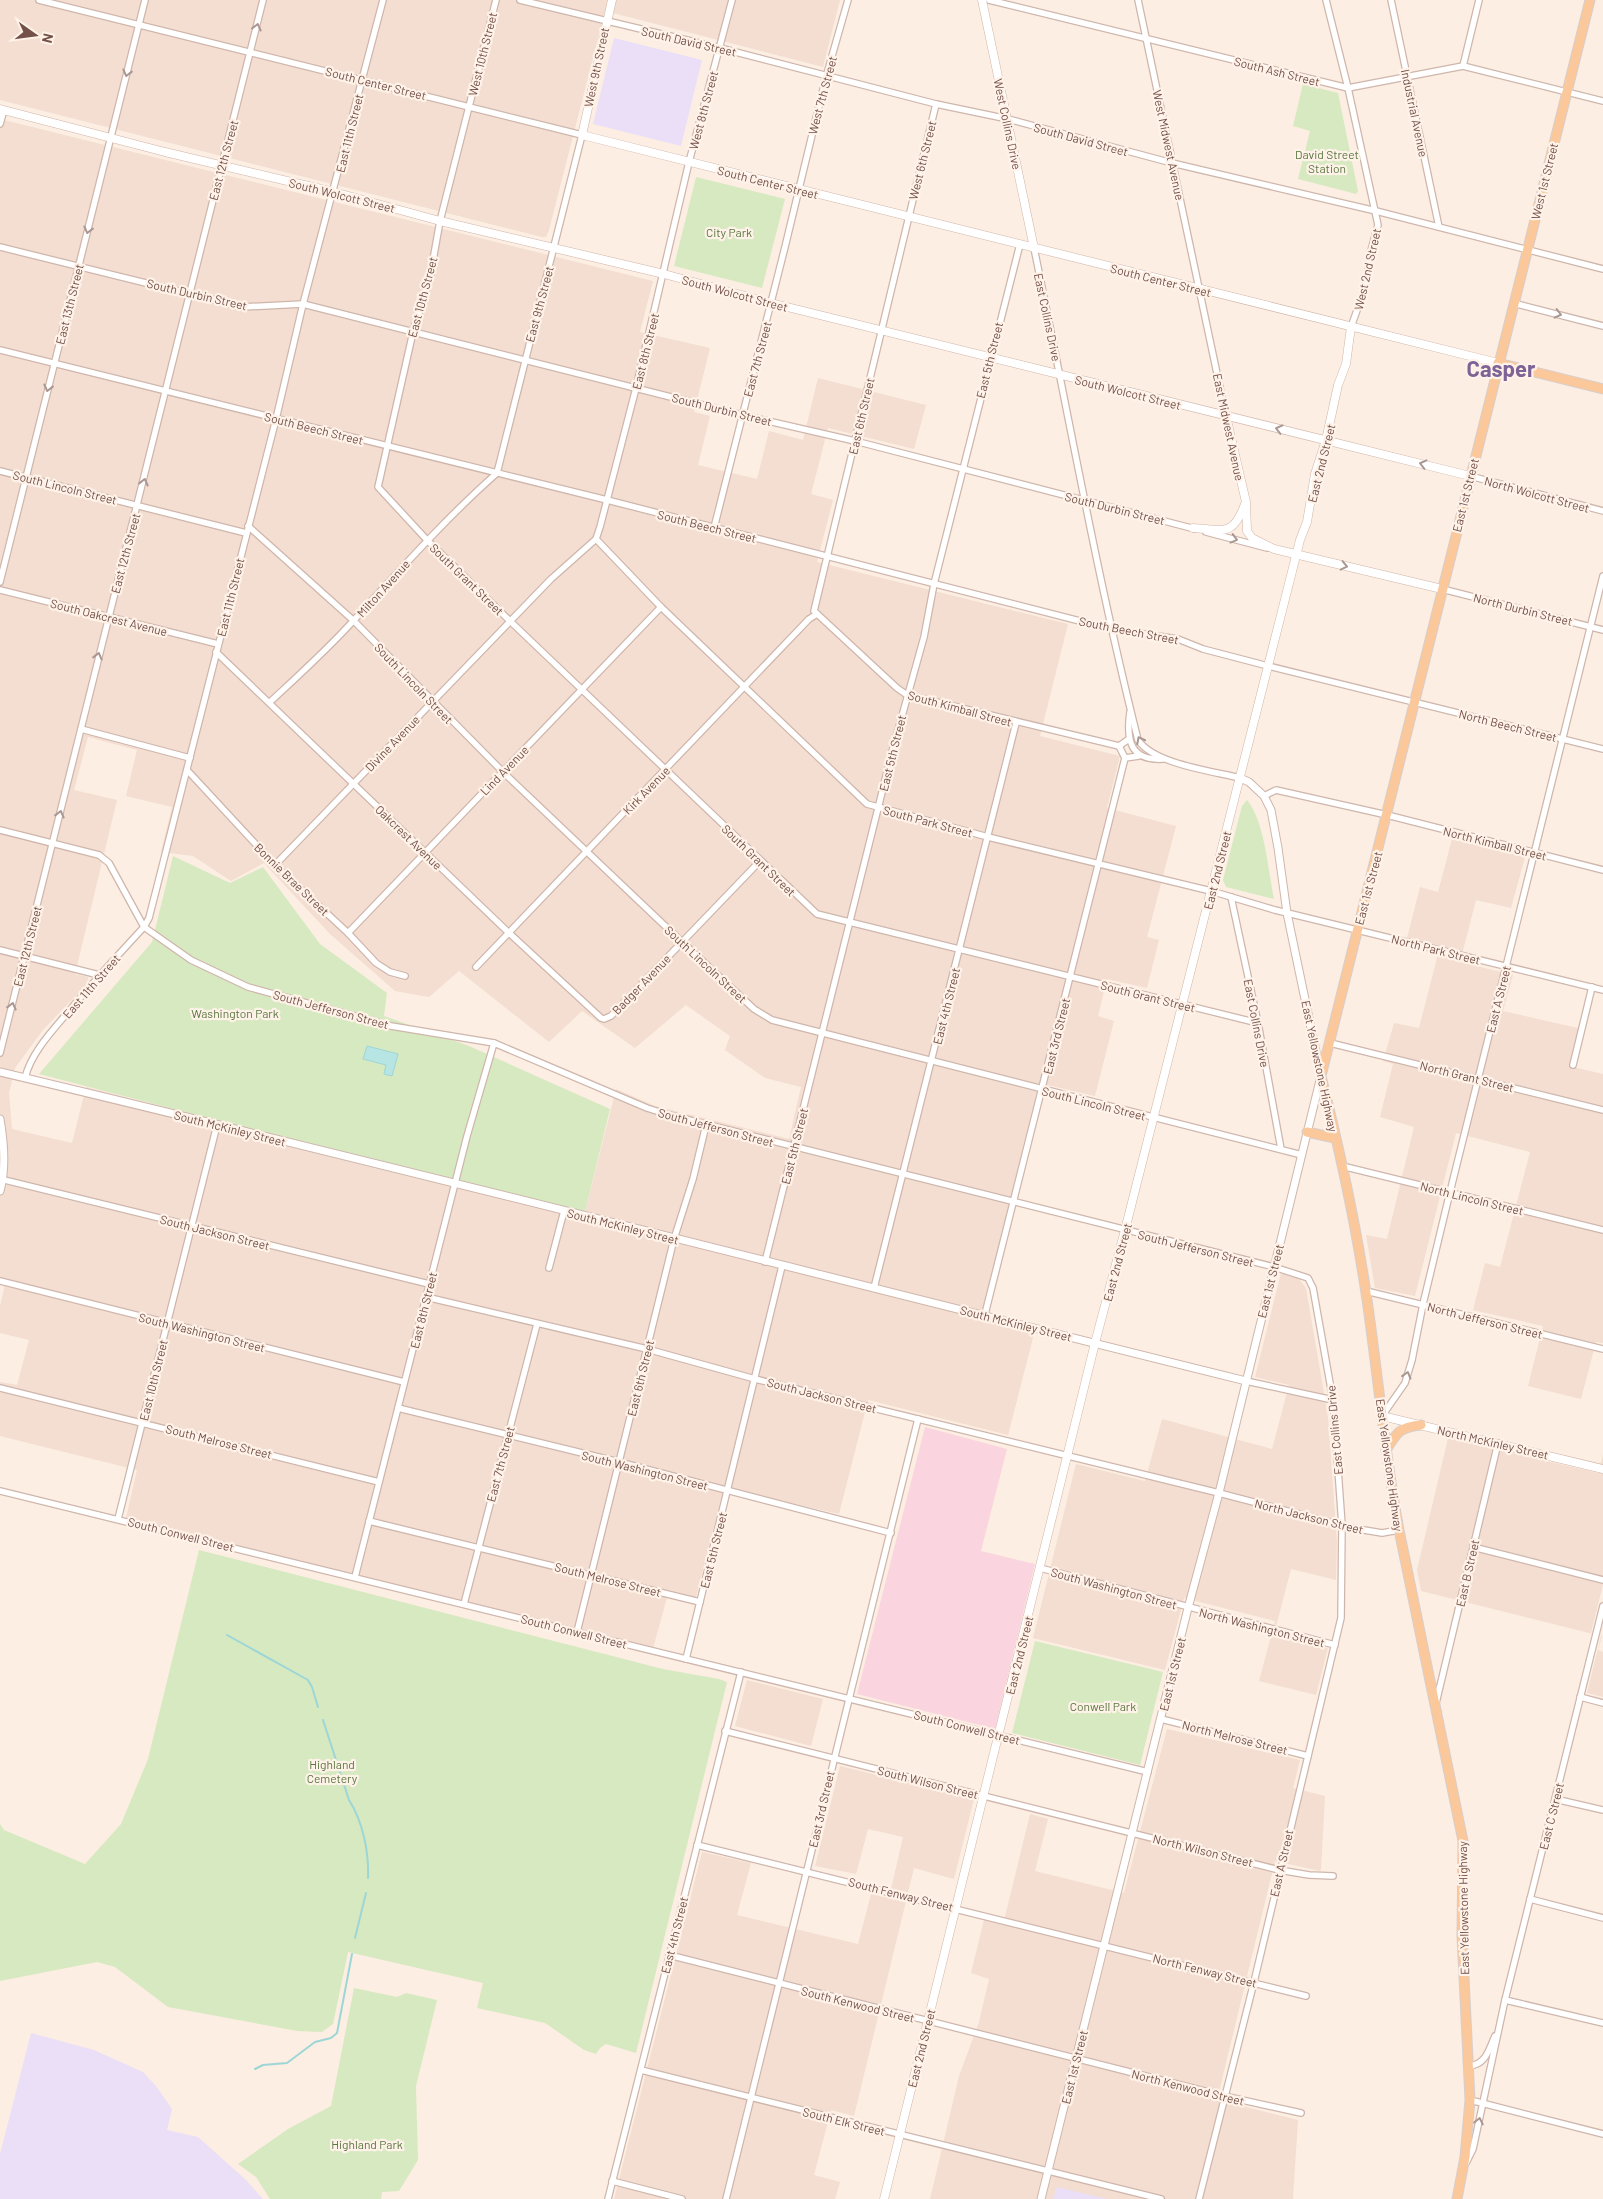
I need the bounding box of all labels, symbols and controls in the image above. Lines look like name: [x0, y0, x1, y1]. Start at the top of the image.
north arrow: [10, 10, 60, 60]
street label: West 10th Street: [465, 11, 499, 97]
one-way arrow: [251, 23, 261, 31]
street label: South David Street: [640, 23, 738, 59]
street label: West 9th Street: [581, 26, 611, 108]
text: N: [39, 32, 57, 45]
street label: West 7th Street: [805, 54, 839, 136]
street label: South Ash Street: [1233, 54, 1321, 88]
street label: South Center Street: [324, 64, 428, 102]
one-way arrow: [122, 68, 133, 77]
street label: Industrial Avenue: [1399, 68, 1431, 158]
street label: West 8th Street: [686, 69, 720, 151]
street label: West Collins Drive: [992, 77, 1024, 171]
street label: West Midwest Avenue: [1150, 89, 1188, 201]
street label: East 11th Street: [332, 92, 366, 174]
street label: East 12th Street: [206, 118, 240, 202]
street label: West 6th Street: [905, 119, 939, 201]
street label: South David Street: [1032, 120, 1130, 158]
street label: West 1st Street: [1528, 141, 1560, 221]
park label: David Street Station: [1295, 147, 1359, 175]
street label: South Center Street: [716, 163, 820, 201]
street label: South Wolcott Street: [287, 175, 397, 215]
park label: City Park: [706, 225, 752, 239]
one-way arrow: [83, 226, 94, 235]
street label: West 2nd Street: [1351, 227, 1383, 311]
street label: East 10th Street: [405, 255, 439, 339]
street label: South Center Street: [1109, 261, 1213, 299]
street label: East 13th Street: [52, 262, 86, 346]
street label: East 9th Street: [522, 264, 556, 344]
street label: South Wolcott Street: [681, 272, 789, 314]
street label: East Collins Drive: [1032, 272, 1064, 362]
street label: South Durbin Street: [145, 276, 249, 312]
one-way arrow: [1554, 309, 1562, 319]
street label: East 8th Street: [629, 311, 661, 391]
street label: East 7th Street: [740, 320, 774, 398]
street label: East 5th Street: [973, 320, 1005, 400]
district label: Casper: [1467, 355, 1536, 381]
street label: South Wolcott Street: [1073, 372, 1183, 412]
street label: East Midwest Avenue: [1211, 372, 1247, 482]
street label: East 6th Street: [845, 376, 877, 456]
one-way arrow: [43, 383, 54, 392]
street label: South Durbin Street: [671, 390, 773, 428]
street label: South Beech Street: [263, 409, 365, 447]
street label: East 2nd Street: [1304, 422, 1338, 504]
one-way arrow: [1275, 424, 1284, 435]
street label: East 1st Street: [1449, 457, 1481, 533]
one-way arrow: [1418, 459, 1427, 470]
street label: South Lincoln Street: [12, 467, 118, 507]
street label: North Wolcott Street: [1483, 473, 1591, 515]
one-way arrow: [138, 478, 149, 487]
street label: South Durbin Street: [1064, 489, 1166, 527]
street label: South Beech Street: [656, 507, 758, 545]
street label: East 12th Street: [108, 511, 142, 595]
one-way arrow: [1229, 534, 1237, 544]
street label: South Grant Street: [427, 540, 507, 618]
street label: East 11th Street: [213, 556, 247, 638]
street label: Milton Avenue: [354, 557, 412, 619]
one-way arrow: [1340, 560, 1349, 571]
street label: North Durbin Street: [1472, 590, 1574, 628]
street label: South Oakcrest Avenue: [49, 596, 169, 638]
street label: South Beech Street: [1078, 613, 1180, 647]
street label: South Lincoln Street: [372, 640, 456, 726]
one-way arrow: [93, 653, 103, 661]
street label: South Kimball Street: [907, 687, 1013, 729]
street label: North Beech Street: [1457, 706, 1559, 744]
street label: Divine Avenue: [362, 712, 422, 774]
street label: East 5th Street: [876, 713, 908, 793]
one-way arrow: [1136, 736, 1146, 745]
street label: Lind Avenue: [477, 742, 531, 798]
street label: Kirk Avenue: [620, 763, 672, 817]
street label: Oakcrest Avenue: [373, 802, 445, 872]
street label: South Park Street: [882, 802, 974, 840]
one-way arrow: [54, 810, 65, 819]
street label: South Grant Street: [719, 821, 799, 899]
street label: North Kimball Street: [1442, 823, 1548, 863]
street label: East 2nd Street: [1200, 829, 1234, 911]
street label: Bonnie Brae Street: [252, 840, 332, 918]
street label: East 1st Street: [1351, 850, 1385, 926]
street label: East 12th Street: [10, 904, 44, 988]
street label: South Lincoln Street: [662, 923, 750, 1005]
street label: North Park Street: [1390, 931, 1482, 967]
street label: East 11th Street: [59, 951, 123, 1021]
street label: Badger Avenue: [609, 951, 673, 1017]
street label: East A Street: [1483, 964, 1513, 1034]
street label: East 4th Street: [930, 966, 962, 1046]
street label: South Grant Street: [1099, 977, 1197, 1015]
street label: East Collins Drive: [1242, 978, 1272, 1068]
street label: South Jefferson Street: [272, 987, 390, 1031]
street label: East 3rd Street: [1040, 996, 1072, 1076]
street label: East Yellowstone Highway: [1299, 999, 1341, 1133]
one-way arrow: [6, 1001, 17, 1010]
park label: Washington Park: [191, 1006, 279, 1020]
street label: North Grant Street: [1419, 1058, 1515, 1094]
street label: South Lincoln Street: [1041, 1083, 1147, 1123]
street label: South Jefferson Street: [657, 1105, 775, 1149]
street label: East 5th Street: [778, 1106, 810, 1186]
street label: South McKinley Street: [173, 1107, 287, 1149]
street label: North Lincoln Street: [1419, 1178, 1525, 1218]
street label: South McKinley Street: [566, 1205, 680, 1247]
street label: South Jackson Street: [159, 1212, 271, 1252]
street label: East 2nd Street: [1100, 1221, 1134, 1303]
street label: South Jefferson Street: [1137, 1227, 1255, 1269]
street label: East 1st Street: [1254, 1243, 1286, 1319]
street label: East 8th Street: [407, 1270, 439, 1350]
street label: North Jefferson Street: [1426, 1299, 1544, 1341]
street label: South McKinley Street: [959, 1302, 1073, 1344]
street label: South Washington Street: [137, 1310, 267, 1354]
street label: East 10th Street: [136, 1338, 170, 1422]
street label: East 6th Street: [624, 1338, 656, 1418]
one-way arrow: [1402, 1371, 1412, 1380]
street label: South Jackson Street: [766, 1375, 878, 1415]
street label: East Collins Drive: [1323, 1385, 1345, 1475]
street label: East Yellowstone Highway: [1374, 1398, 1406, 1533]
street label: South Melrose Street: [164, 1421, 274, 1461]
street label: North McKinley Street: [1436, 1422, 1550, 1462]
street label: East 7th Street: [483, 1425, 517, 1503]
street label: South Washington Street: [580, 1448, 710, 1492]
street label: North Jackson Street: [1253, 1496, 1365, 1536]
street label: East 5th Street: [697, 1510, 729, 1590]
street label: South Conwell Street: [126, 1514, 236, 1554]
street label: East B Street: [1452, 1538, 1482, 1608]
street label: South Melrose Street: [553, 1559, 663, 1599]
street label: South Washington Street: [1049, 1564, 1179, 1612]
street label: North Washington Street: [1198, 1605, 1326, 1649]
street label: South Conwell Street: [519, 1611, 629, 1651]
street label: East 2nd Street: [1002, 1614, 1036, 1696]
street label: East 1st Street: [1156, 1636, 1188, 1712]
park label: Conwell Park: [1070, 1699, 1136, 1713]
street label: South Conwell Street: [912, 1707, 1022, 1747]
street label: North Melrose Street: [1181, 1717, 1289, 1757]
park label: Highland Cemetery: [307, 1757, 358, 1785]
street label: South Wilson Street: [876, 1763, 980, 1801]
street label: East 3rd Street: [805, 1769, 837, 1849]
street label: East C Street: [1536, 1781, 1566, 1851]
street label: East A Street: [1266, 1828, 1296, 1898]
street label: North Wilson Street: [1151, 1831, 1255, 1869]
street label: East Yellowstone Highway: [1455, 1840, 1471, 1975]
street label: South Fenway Street: [847, 1874, 955, 1914]
street label: East 4th Street: [658, 1895, 690, 1975]
street label: North Fenway Street: [1151, 1950, 1259, 1990]
street label: South Kenwood Street: [800, 1983, 916, 2025]
street label: East 2nd Street: [904, 2007, 938, 2089]
street label: East 1st Street: [1058, 2029, 1090, 2105]
street label: North Kenwood Street: [1130, 2066, 1246, 2108]
street label: South Elk Street: [801, 2104, 887, 2138]
one-way arrow: [1473, 2116, 1484, 2125]
park label: Highland Park: [331, 2137, 403, 2151]

